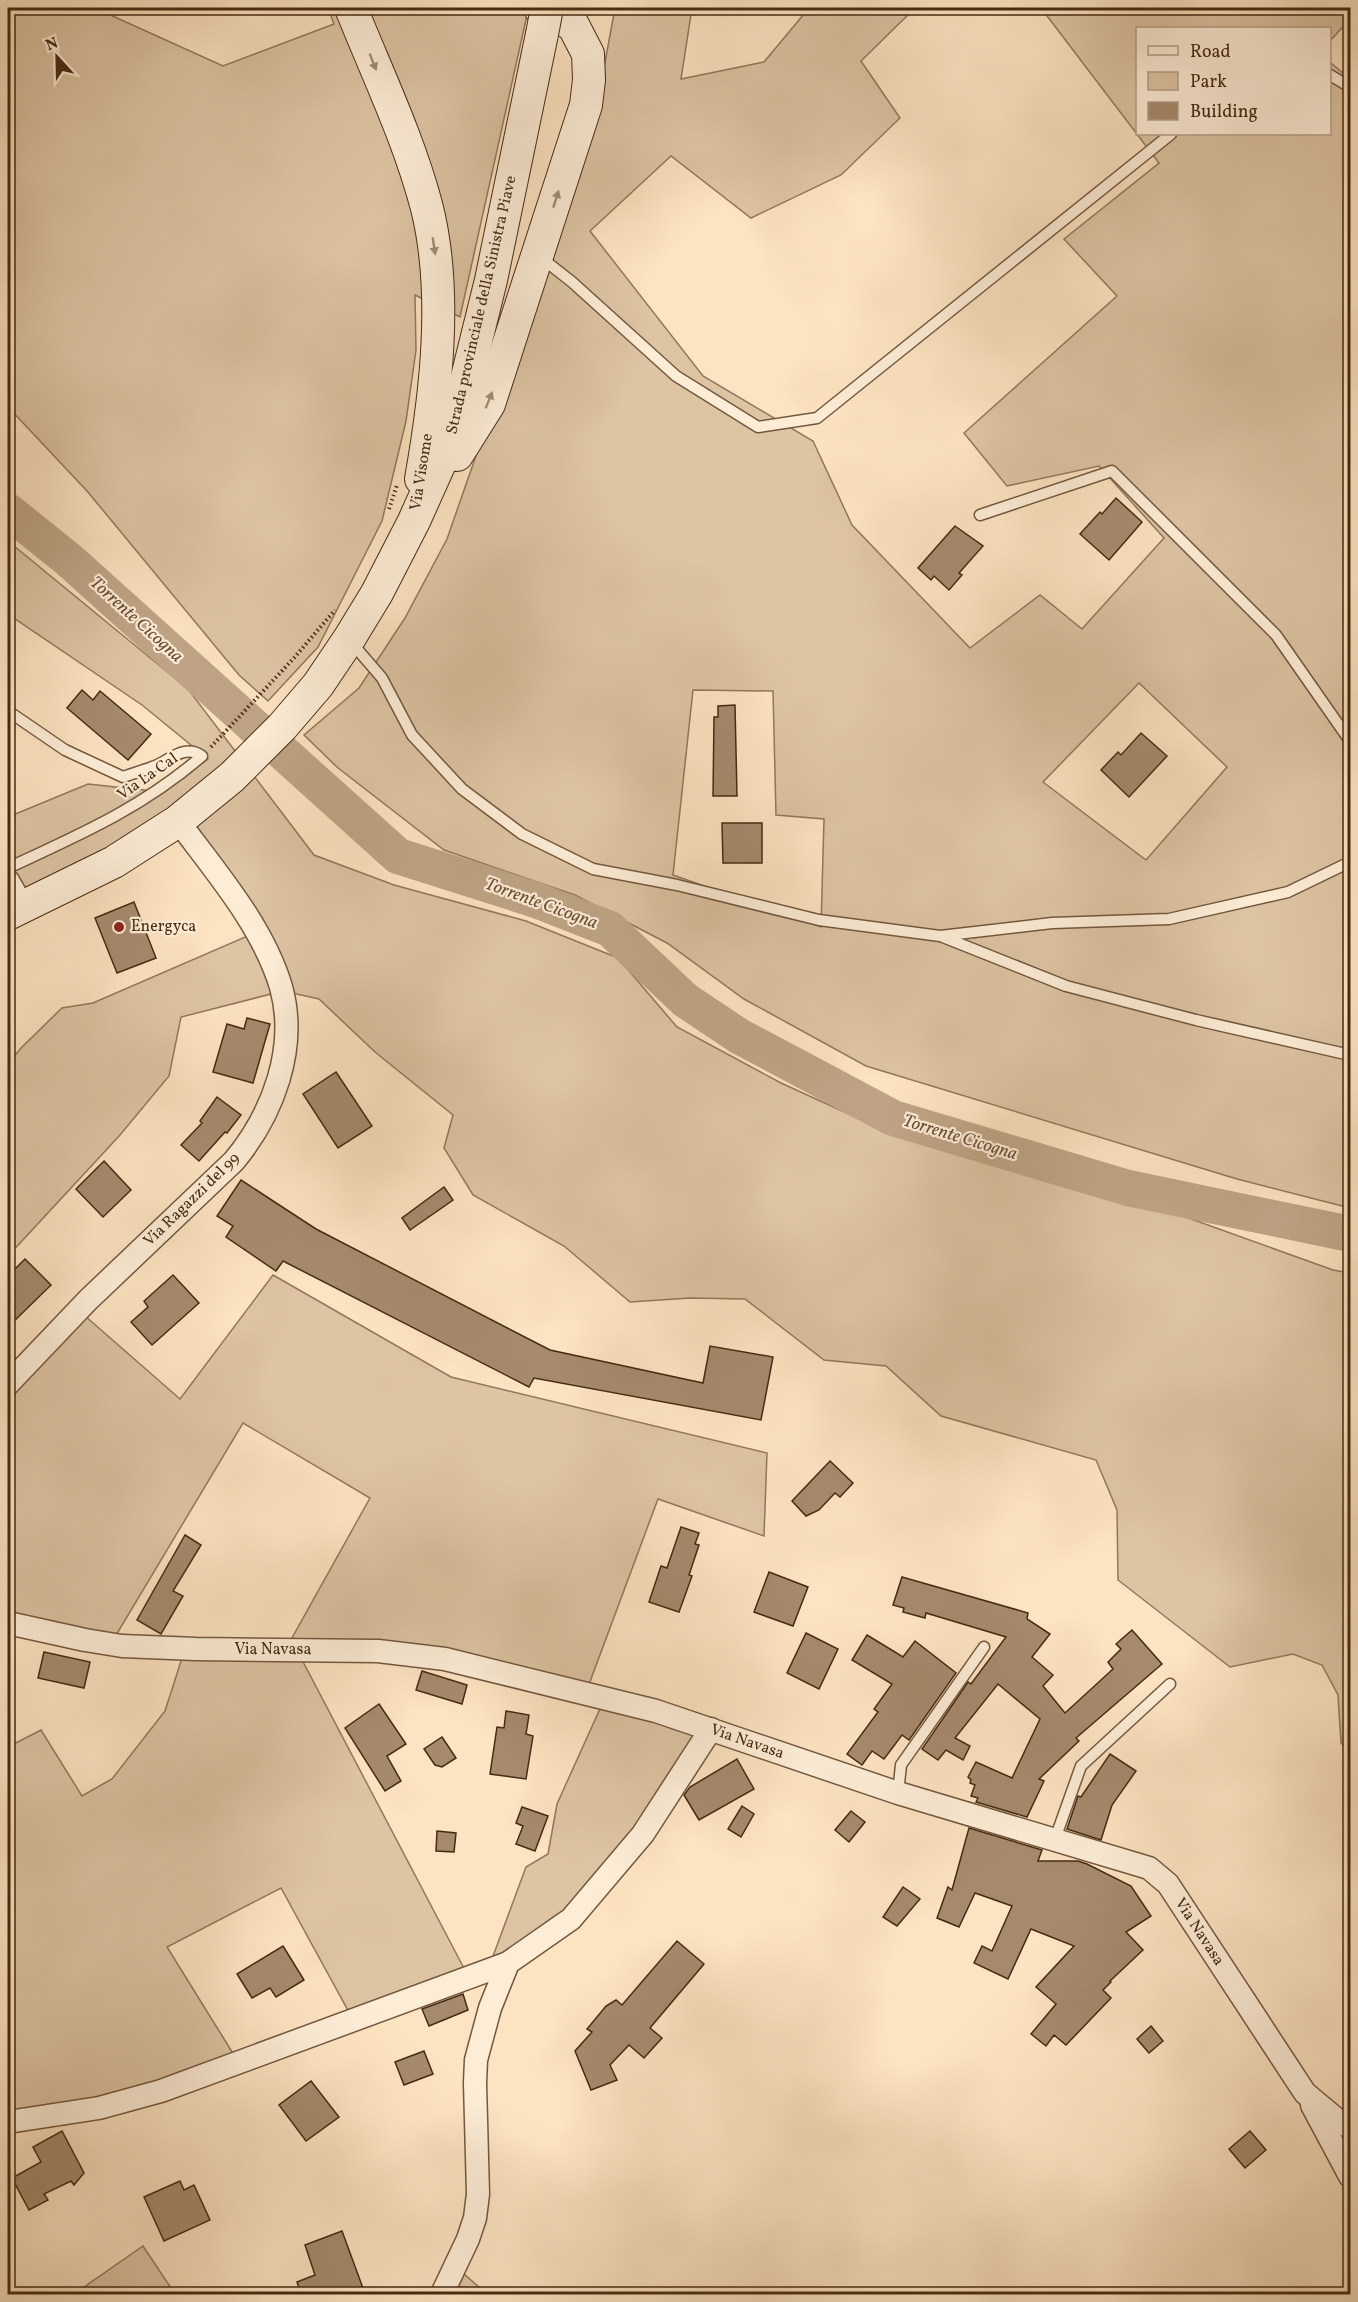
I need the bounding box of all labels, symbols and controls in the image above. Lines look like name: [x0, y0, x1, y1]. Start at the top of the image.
north arrow: [27, 27, 87, 87]
legend: [1136, 27, 1331, 135]
text: N: [43, 32, 62, 57]
text: Road: [1190, 40, 1231, 65]
one-way arrow: [368, 53, 378, 71]
text: Park: [1190, 70, 1227, 95]
text: Building: [1190, 100, 1258, 125]
street label: Strada provinciale della Sinistra Piave: [441, 173, 523, 437]
one-way arrow: [551, 190, 561, 208]
one-way arrow: [429, 237, 438, 256]
one-way arrow: [485, 391, 494, 409]
street label: Via Visome: [405, 432, 439, 512]
water label: Torrente Cicogna: [84, 571, 188, 669]
street label: Via La Cal: [113, 748, 183, 806]
water label: Torrente Cicogna: [481, 872, 601, 936]
place label: Energyca: [131, 916, 196, 938]
marker: Energyca: [112, 920, 126, 934]
water label: Torrente Cicogna: [900, 1109, 1020, 1167]
street label: Via Ragazzi del 99: [139, 1148, 245, 1252]
street label: Via Navasa: [235, 1639, 311, 1661]
street label: Via Navasa: [707, 1719, 787, 1765]
street label: Via Navasa: [1169, 1894, 1229, 1970]

